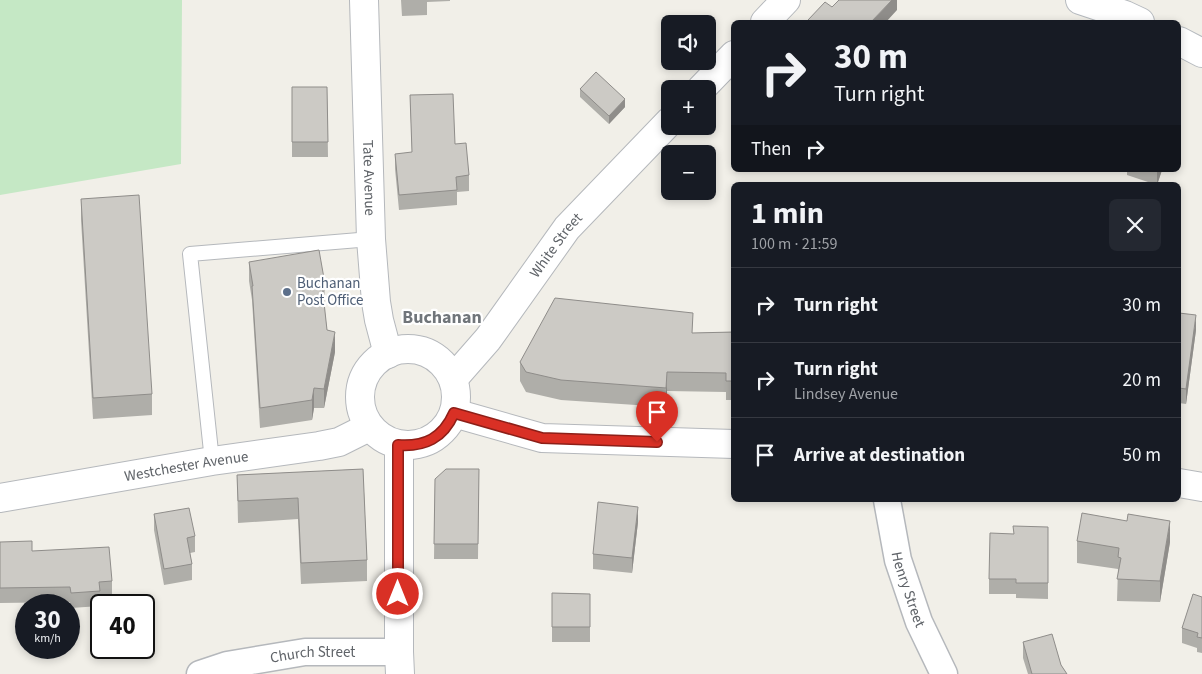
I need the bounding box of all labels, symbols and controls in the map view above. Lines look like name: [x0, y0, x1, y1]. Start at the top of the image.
map controls: [661, 15, 716, 200]
button: sound: [661, 15, 716, 70]
text: 30 m: [834, 32, 908, 82]
icon: right: [751, 40, 816, 105]
text: Turn right: [834, 78, 924, 110]
button: +: [661, 80, 716, 135]
icon: right: [801, 135, 829, 163]
text: Then: [751, 136, 791, 163]
street label: Tate Avenue: [358, 140, 381, 216]
button: −: [661, 145, 716, 200]
text: 1 min: [751, 192, 824, 235]
button: close: [1109, 199, 1161, 251]
street label: White Street: [524, 208, 587, 282]
text: 100 m · 21:59: [751, 233, 838, 255]
place label: Buchanan Post Office: [297, 273, 364, 311]
marker: Buchanan Post Office: [281, 286, 293, 298]
icon: right: [751, 291, 779, 319]
text: Turn right: [794, 292, 878, 319]
text: 30 m: [1123, 292, 1161, 319]
district label: Buchanan: [402, 305, 482, 330]
text: Turn right: [794, 356, 878, 383]
icon: right: [751, 366, 779, 394]
text: 20 m: [1123, 367, 1161, 394]
text: Lindsey Avenue: [794, 383, 898, 405]
pin: [636, 391, 678, 442]
icon: arrive: [643, 398, 671, 426]
icon: arrive: [751, 441, 779, 469]
text: Arrive at destination: [794, 442, 965, 469]
text: 50 m: [1123, 442, 1161, 469]
street label: Westchester Avenue: [123, 446, 250, 487]
street label: Henry Street: [886, 550, 931, 631]
position arrow: [371, 567, 423, 619]
speed limit sign: 40: [90, 594, 155, 659]
text: 30: [34, 602, 61, 638]
text: km/h: [34, 630, 61, 647]
street label: Church Street: [268, 641, 355, 668]

